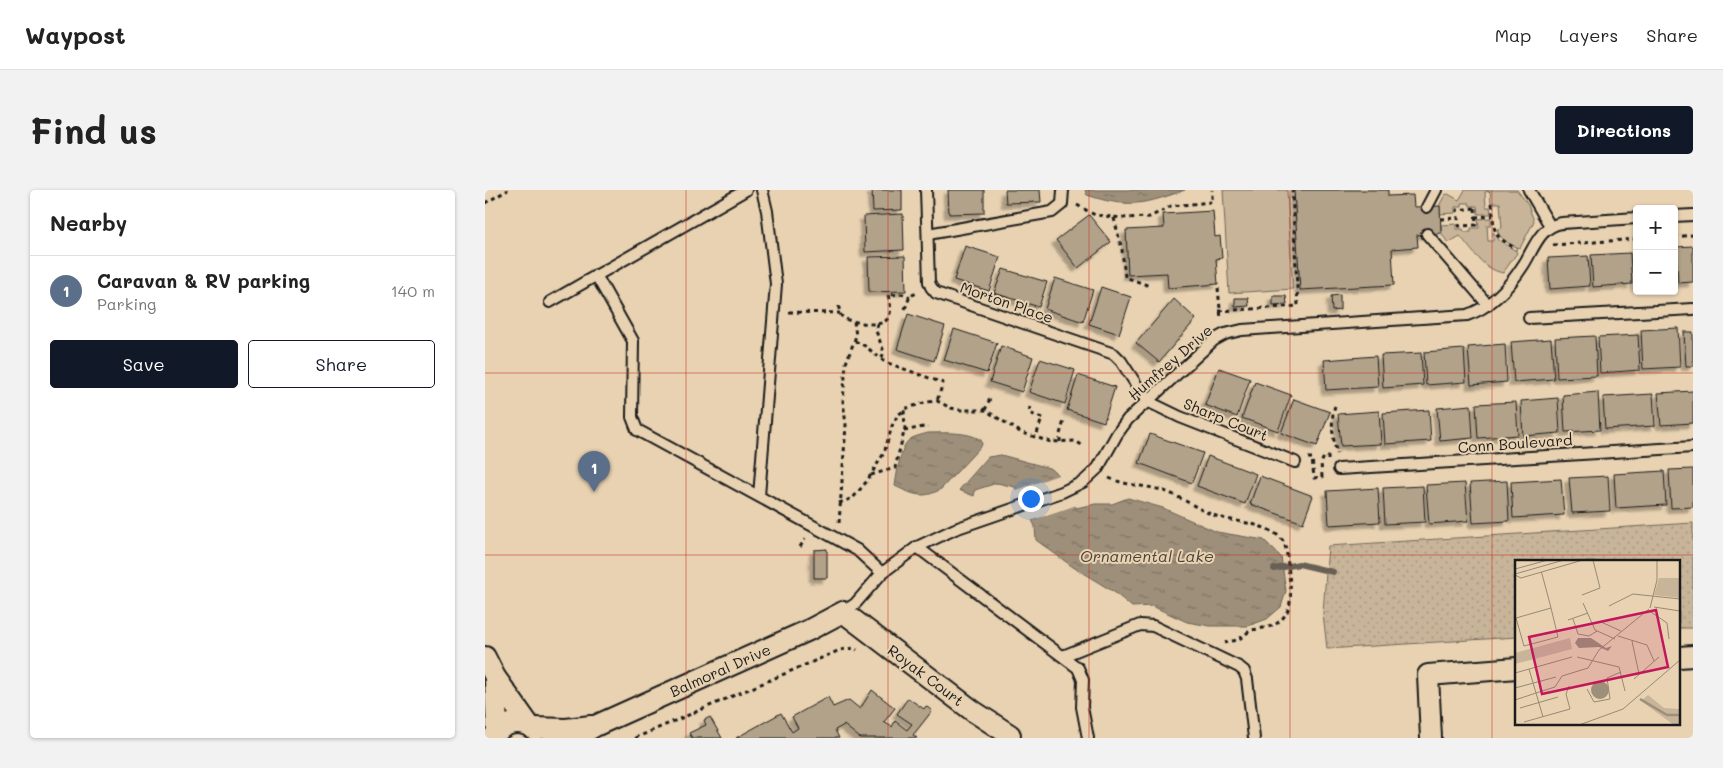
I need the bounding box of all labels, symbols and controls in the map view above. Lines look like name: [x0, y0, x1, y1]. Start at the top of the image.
text: Waypost: [25, 19, 126, 50]
text: Map: [1495, 23, 1531, 47]
text: Layers: [1559, 23, 1618, 47]
text: Share: [1646, 23, 1698, 47]
button: Directions: [1555, 106, 1693, 154]
text: Find us: [30, 107, 157, 153]
map controls: [1633, 205, 1678, 295]
button: +: [1633, 205, 1678, 250]
text: Nearby: [50, 209, 127, 236]
button: −: [1633, 250, 1678, 295]
text: Caravan & RV parking: [97, 268, 310, 293]
street label: Morton Place: [958, 277, 1056, 327]
text: 1: [62, 280, 70, 301]
text: 140 m: [391, 280, 435, 301]
text: Parking: [97, 293, 156, 314]
street label: Humfrey Drive: [1124, 320, 1216, 404]
button: Save: [50, 340, 238, 388]
button: Share: [248, 340, 435, 388]
street label: Sharp Court: [1181, 393, 1271, 445]
street label: Conn Boulevard: [1457, 429, 1573, 457]
pin: 1: [578, 451, 610, 492]
your location: [1018, 486, 1044, 512]
water label: Ornamental Lake: [1080, 545, 1214, 566]
inset map: [1515, 560, 1681, 726]
street label: Balmoral Drive: [666, 639, 774, 701]
street label: Royak Court: [884, 640, 968, 710]

